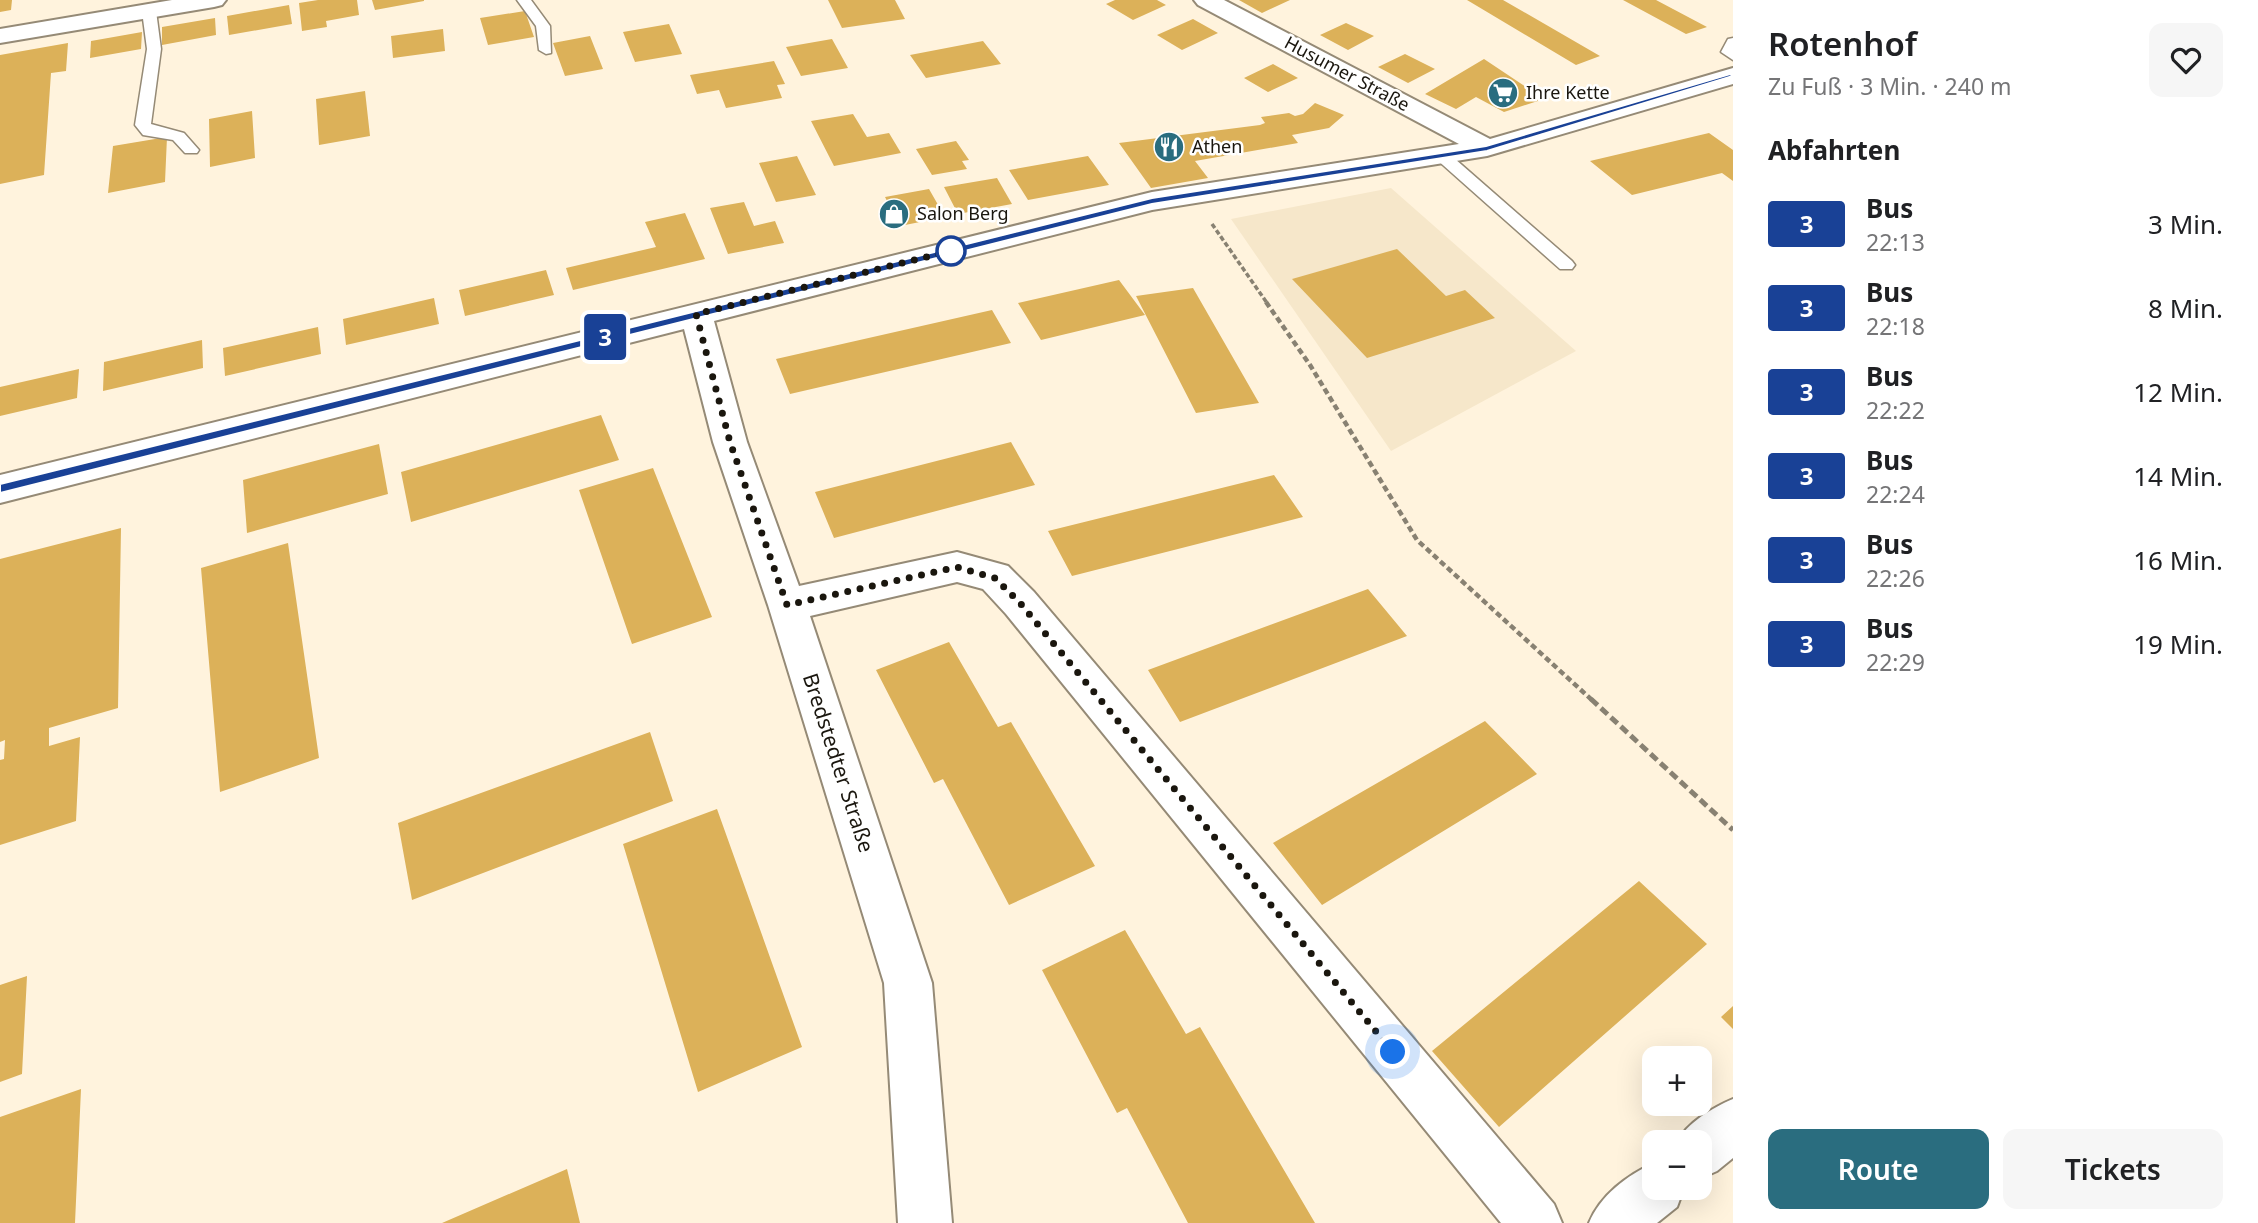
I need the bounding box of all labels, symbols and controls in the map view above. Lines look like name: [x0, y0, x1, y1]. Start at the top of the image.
text: Rotenhof: [1768, 21, 1917, 66]
button: heart: [2149, 23, 2223, 97]
street label: Husumer Straße: [1281, 30, 1414, 116]
text: Zu Fuß · 3 Min. · 240 m: [1768, 70, 2012, 102]
supermarket icon: Ihre Kette: [1486, 76, 1520, 110]
place label: Ihre Kette: [1526, 80, 1610, 104]
restaurant icon: Athen: [1152, 130, 1186, 164]
text: Abfahrten: [1768, 132, 1900, 168]
place label: Athen: [1192, 134, 1242, 158]
text: Bus: [1866, 190, 1913, 226]
shop icon: Salon Berg: [877, 197, 911, 231]
place label: Salon Berg: [917, 201, 1009, 225]
text: 3 Min.: [2148, 206, 2223, 242]
text: 3: [1800, 207, 1813, 240]
text: 22:13: [1866, 226, 1925, 258]
unlabelled marker: [936, 236, 966, 266]
text: Bus: [1866, 274, 1913, 310]
text: 8 Min.: [2148, 290, 2223, 326]
text: 3: [1800, 291, 1813, 324]
text: 22:18: [1866, 310, 1925, 342]
line badge: 3: [582, 314, 628, 360]
text: 3: [598, 320, 612, 353]
text: Bus: [1866, 358, 1913, 394]
text: 12 Min.: [2133, 374, 2223, 410]
text: 3: [1800, 375, 1813, 408]
text: 22:22: [1866, 394, 1925, 426]
text: Bus: [1866, 442, 1913, 478]
text: 14 Min.: [2133, 458, 2223, 494]
text: 3: [1800, 459, 1813, 492]
text: 22:24: [1866, 478, 1925, 510]
text: Bus: [1866, 526, 1913, 562]
text: 16 Min.: [2133, 542, 2223, 578]
text: 3: [1800, 543, 1813, 576]
text: 22:26: [1866, 562, 1925, 594]
text: Bus: [1866, 610, 1913, 646]
text: 19 Min.: [2133, 626, 2223, 662]
text: 3: [1800, 627, 1813, 660]
text: 22:29: [1866, 646, 1925, 678]
street label: Bredstedter Straße: [797, 670, 881, 856]
your location: [1375, 1034, 1410, 1069]
map controls: [1642, 1046, 1712, 1200]
button: +: [1642, 1046, 1712, 1116]
button: Route: [1768, 1129, 1989, 1209]
button: Tickets: [2003, 1129, 2223, 1209]
button: −: [1642, 1130, 1712, 1200]

